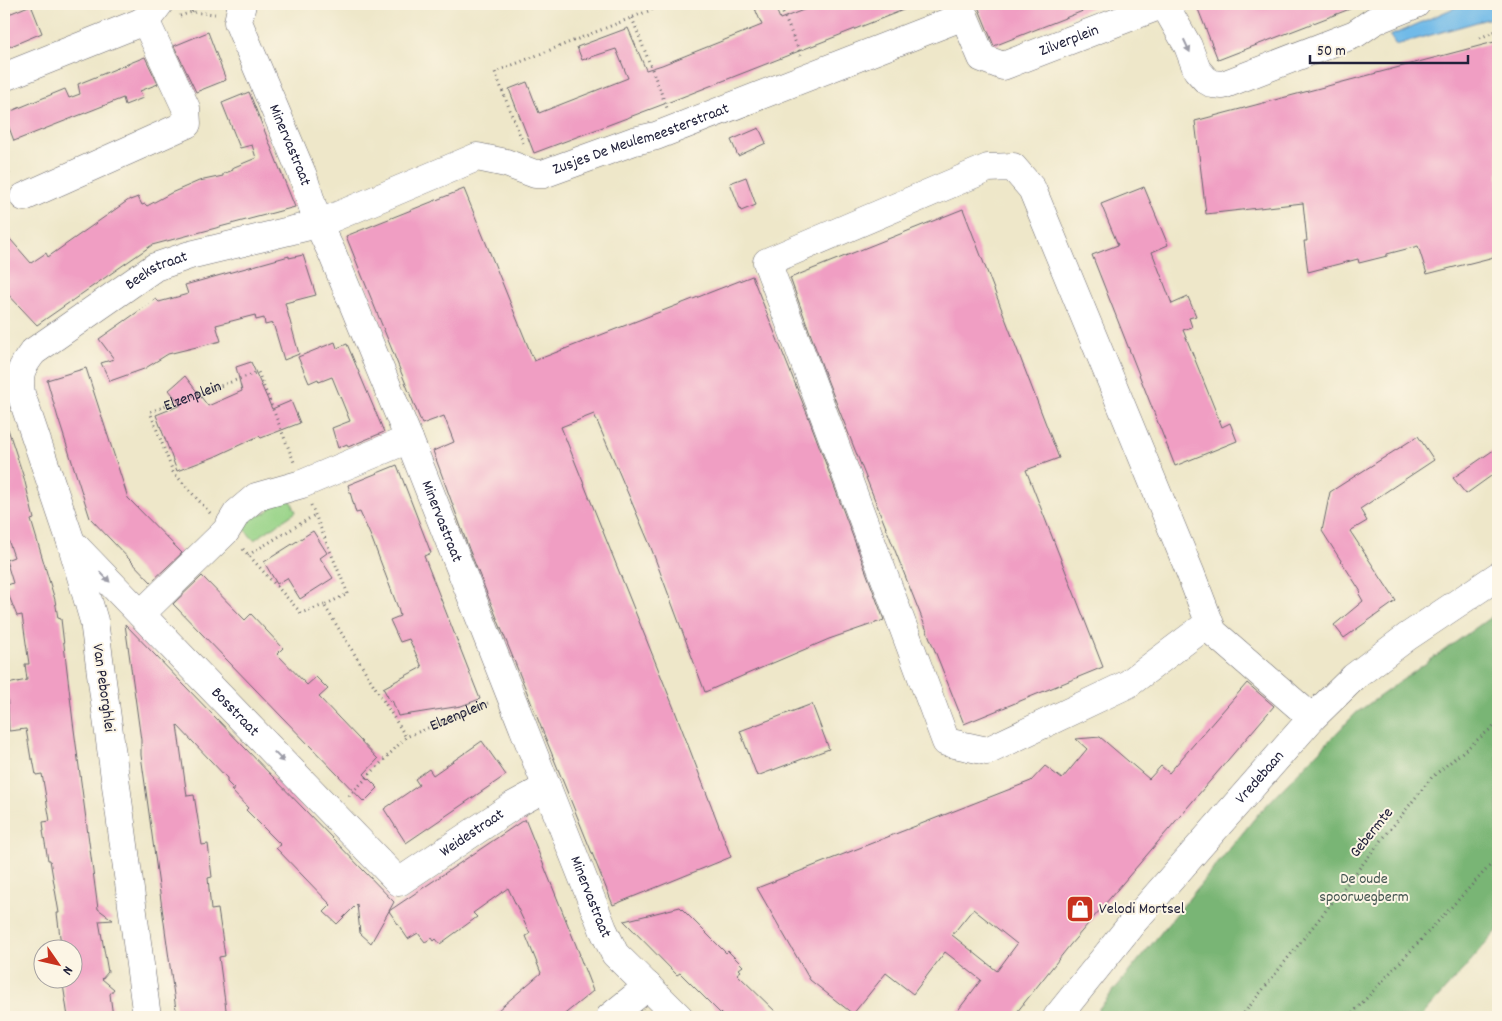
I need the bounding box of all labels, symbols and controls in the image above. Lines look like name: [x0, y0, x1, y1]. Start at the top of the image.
street label: Zilverplein: [1036, 19, 1102, 62]
scale bar: [1310, 32, 1467, 64]
one-way arrow: [1184, 39, 1192, 53]
text: 50 m: [1317, 41, 1346, 63]
street label: Zusjes De Meulemeesterstraat: [549, 97, 732, 181]
street label: Minervastraat: [263, 101, 317, 189]
street label: Beekstraat: [120, 245, 191, 296]
street label: Elzenplein: [160, 375, 225, 417]
street label: Minervastraat: [415, 477, 468, 566]
one-way arrow: [99, 571, 111, 583]
street label: Van Peborghlei: [85, 643, 121, 734]
street label: Bosstraat: [206, 682, 265, 742]
street label: Elzenplein: [426, 693, 491, 737]
street label: Vredebaan: [1230, 746, 1290, 809]
one-way arrow: [273, 751, 285, 763]
street label: Weidestraat: [435, 803, 509, 863]
street label: Gebermte: [1345, 803, 1399, 863]
street label: Minervastraat: [564, 853, 617, 942]
park label: De oude spoorwegberm: [1319, 868, 1409, 909]
shop icon: Velodi Mortsel: [1065, 894, 1095, 924]
place label: Velodi Mortsel: [1099, 898, 1185, 921]
north arrow: [32, 938, 82, 988]
text: N: [57, 962, 77, 979]

